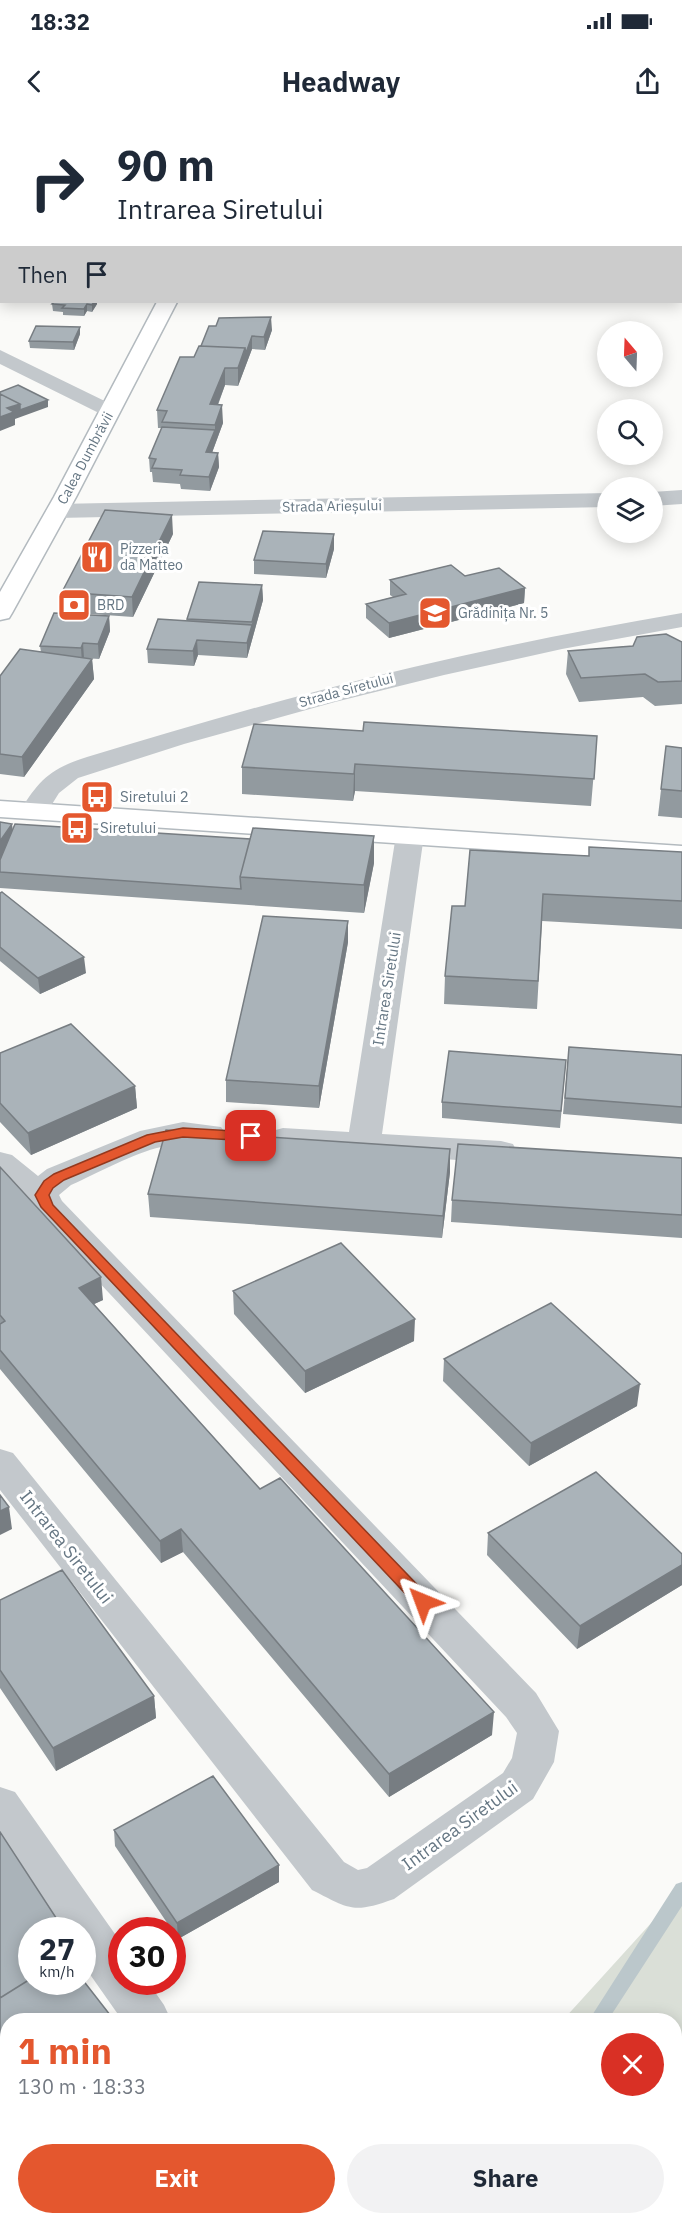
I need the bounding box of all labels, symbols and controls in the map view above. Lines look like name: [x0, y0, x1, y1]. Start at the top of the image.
text: 18:32: [30, 7, 90, 36]
text: Headway: [282, 64, 400, 99]
icon: back: [18, 65, 51, 98]
icon: share: [631, 65, 664, 98]
text: 90 m: [117, 138, 215, 193]
icon: right: [18, 144, 96, 222]
text: Intrarea Siretului: [117, 191, 324, 226]
icon: arrive: [80, 258, 113, 291]
text: Then: [18, 260, 68, 289]
north arrow: [597, 321, 663, 387]
map controls: [597, 321, 663, 543]
button: search: [597, 399, 663, 465]
street label: Calea Dumbrăvii: [53, 409, 117, 507]
button: layers: [597, 477, 663, 543]
street label: Strada Arieșului: [282, 496, 382, 516]
restaurant icon: Pizzeria da Matteo: [79, 539, 115, 575]
place label: Pizzeria da Matteo: [120, 540, 183, 574]
bank icon: BRD: [56, 587, 92, 623]
school or university icon: Grădinița Nr. 5: [417, 595, 453, 631]
place label: BRD: [97, 596, 125, 614]
place label: Grădinița Nr. 5: [458, 604, 548, 622]
street label: Strada Siretului: [297, 669, 395, 711]
bus stop icon: Siretului 2: [79, 779, 115, 815]
place label: Siretului 2: [120, 787, 189, 806]
bus stop icon: Siretului: [59, 810, 95, 846]
place label: Siretului: [100, 818, 156, 837]
street label: Intrarea Siretului: [368, 931, 405, 1047]
pin: [225, 1110, 276, 1161]
icon: arrive: [234, 1119, 267, 1152]
street label: Intrarea Siretului: [15, 1485, 118, 1608]
position arrow: [391, 1570, 455, 1634]
street label: Intrarea Siretului: [397, 1776, 522, 1875]
speed limit sign: 30: [108, 1917, 186, 1995]
text: 27: [39, 1929, 75, 1968]
text: km/h: [39, 1962, 75, 1981]
text: 1 min: [18, 2027, 112, 2074]
button: close: [601, 2033, 664, 2096]
text: 130 m · 18:33: [18, 2073, 146, 2100]
button: Exit: [18, 2144, 335, 2213]
button: Share: [347, 2144, 664, 2213]

